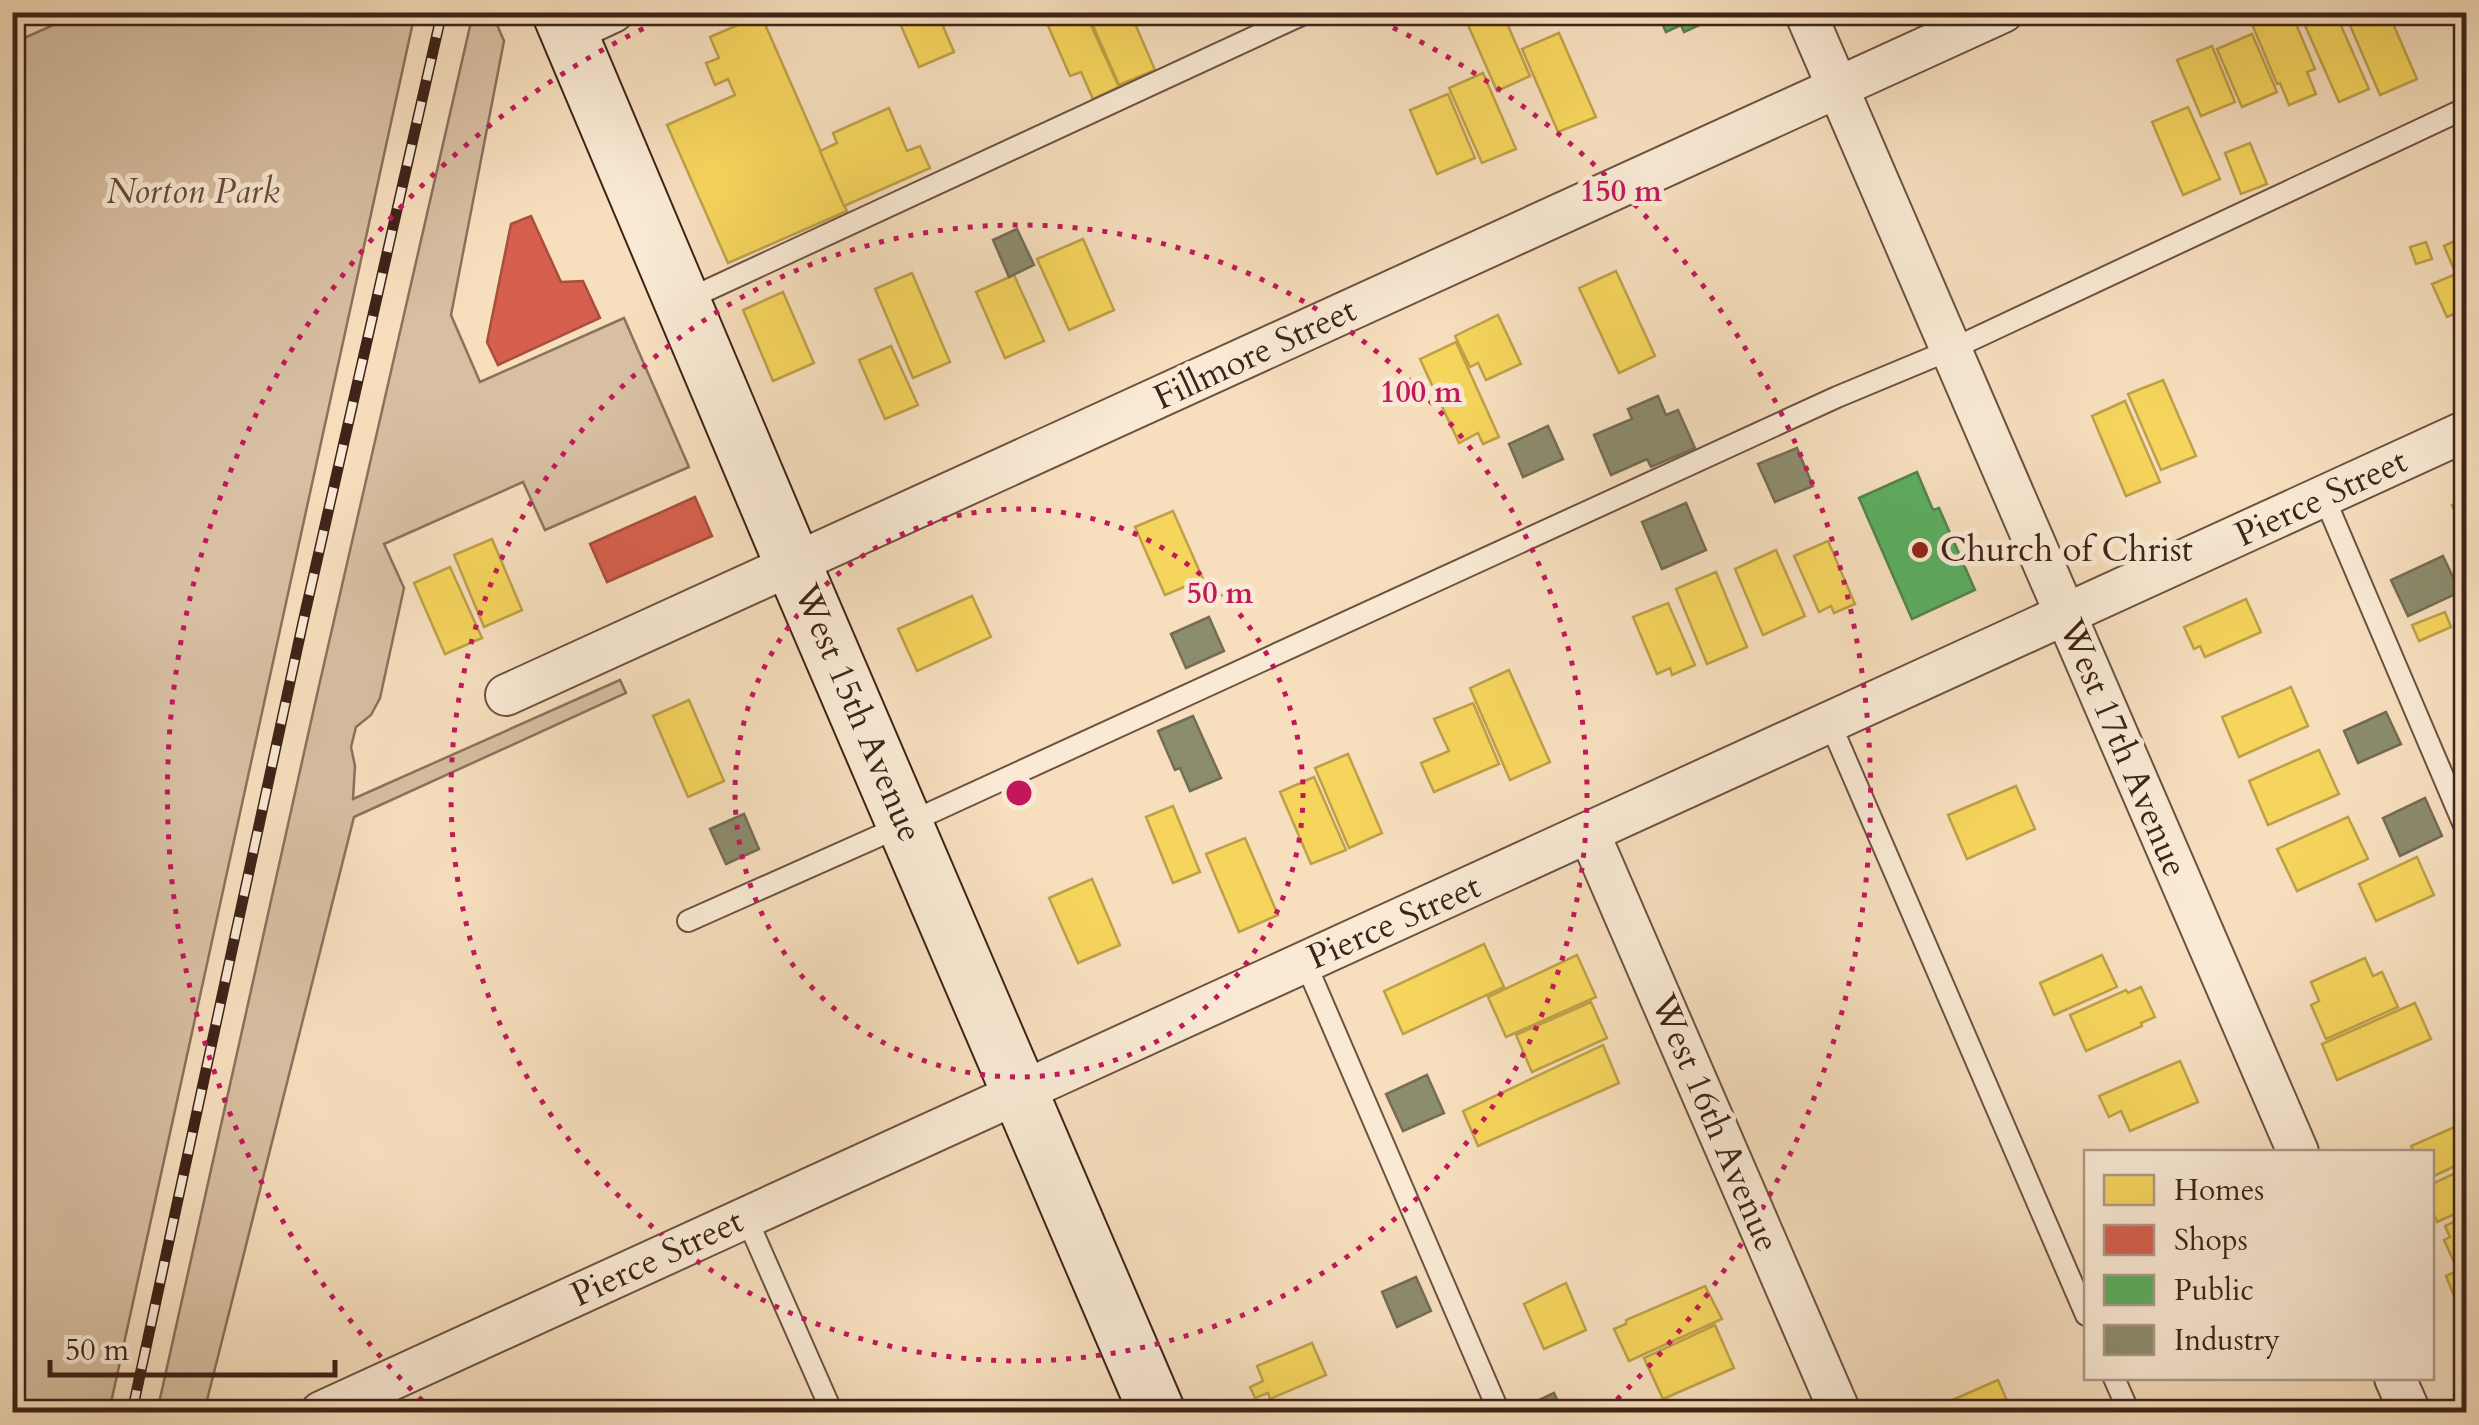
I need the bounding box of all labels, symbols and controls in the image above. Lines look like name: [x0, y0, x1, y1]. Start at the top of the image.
park label: Norton Park: [106, 168, 280, 216]
text: 150 m: [1580, 171, 1662, 212]
street label: Fillmore Street: [1146, 286, 1364, 422]
text: 100 m: [1380, 372, 1462, 413]
street label: Pierce Street: [2227, 437, 2415, 559]
place label: Church of Christ: [1940, 526, 2193, 574]
marker: Church of Christ: [1909, 539, 1931, 561]
text: 50 m: [1187, 573, 1254, 614]
street label: West 15th Avenue: [782, 576, 934, 849]
street label: West 17th Avenue: [2047, 611, 2199, 884]
centre of rings: [1001, 775, 1037, 811]
street label: Pierce Street: [1300, 863, 1488, 981]
street label: West 16th Avenue: [1639, 986, 1791, 1259]
legend: [2084, 1150, 2434, 1380]
text: Homes: [2174, 1170, 2264, 1211]
street label: Pierce Street: [563, 1197, 751, 1319]
text: Shops: [2174, 1220, 2248, 1261]
text: Public: [2174, 1270, 2254, 1311]
scale bar: [50, 1315, 335, 1377]
text: Industry: [2174, 1320, 2280, 1361]
text: 50 m: [65, 1330, 130, 1371]

